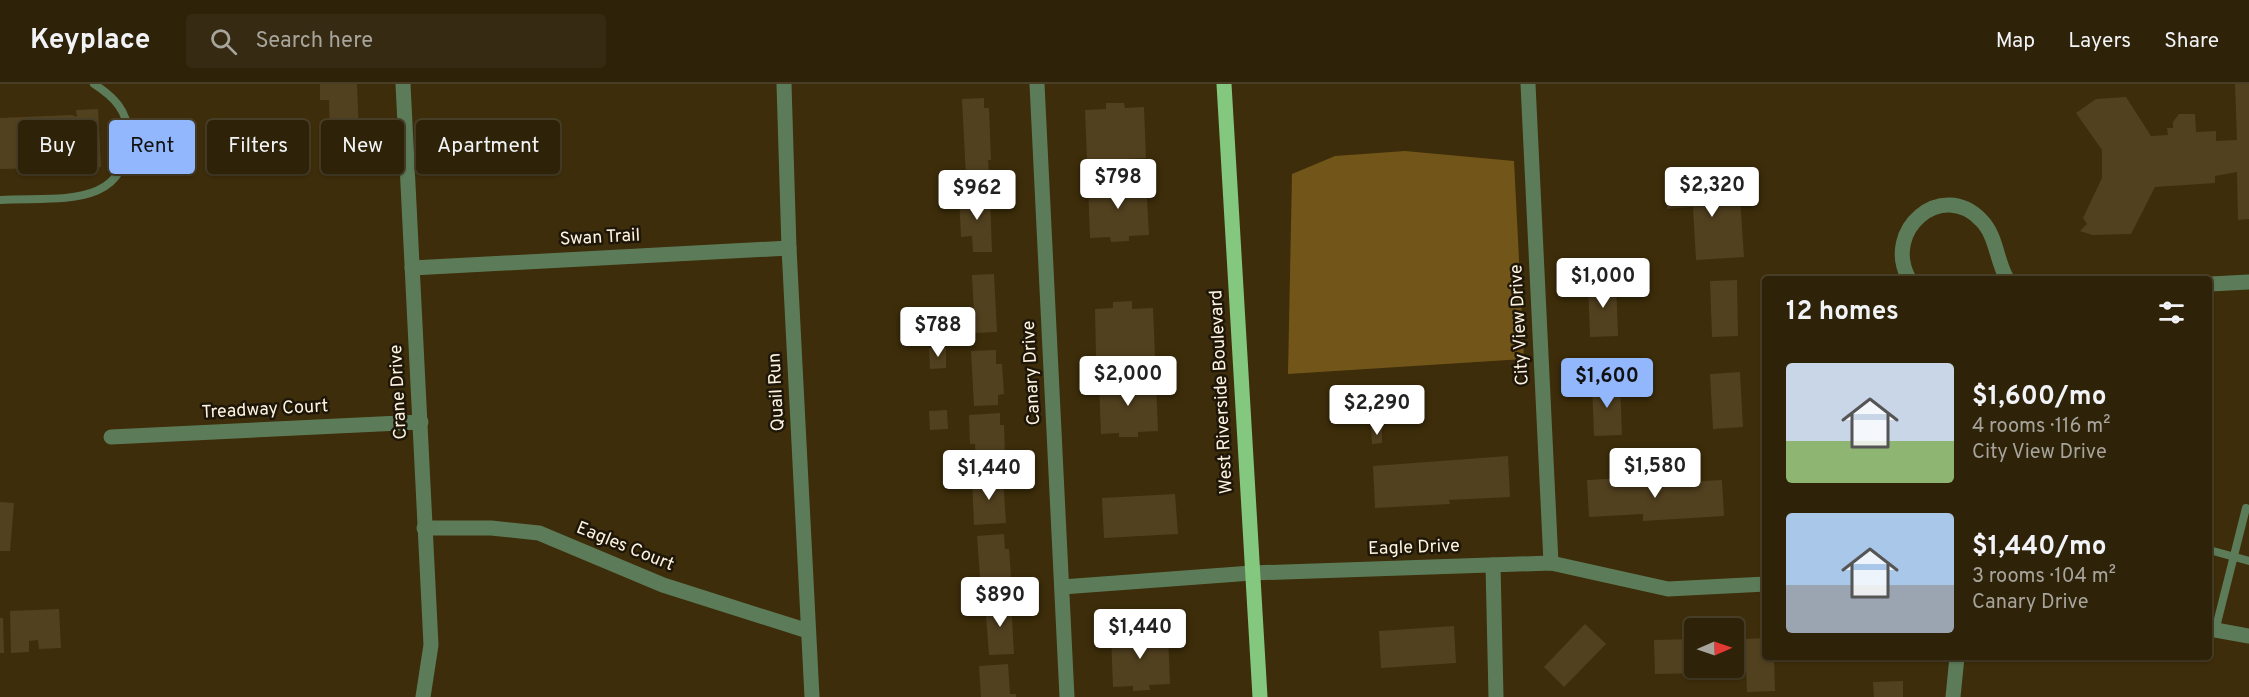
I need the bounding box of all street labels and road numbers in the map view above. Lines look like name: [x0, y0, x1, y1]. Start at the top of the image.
street label: Swan Trail: [559, 224, 641, 252]
street label: City View Drive: [1505, 264, 1535, 386]
street label: West Riverside Boulevard: [1205, 289, 1239, 495]
street label: Canary Drive: [1018, 320, 1046, 426]
street label: Crane Drive: [385, 344, 413, 440]
street label: Quail Run: [763, 352, 791, 432]
street label: Treadway Court: [201, 395, 329, 425]
street label: Eagles Court: [573, 517, 677, 577]
street label: Eagle Drive: [1368, 535, 1460, 561]

